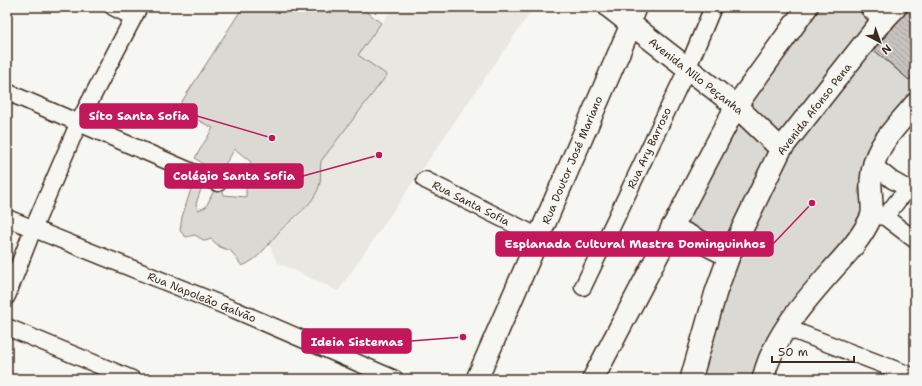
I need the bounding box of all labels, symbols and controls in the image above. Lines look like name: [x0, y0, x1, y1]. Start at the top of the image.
north arrow: [860, 22, 900, 62]
street label: Avenida Nilo Peçanha: [645, 35, 746, 118]
text: N: [878, 41, 894, 58]
street label: Avenida Afonso Pena: [774, 60, 855, 158]
street label: Rua Doutor José Mariano: [539, 94, 606, 226]
callout: Síto Santa Sofia: [80, 104, 197, 128]
street label: Rua Ary Barroso: [624, 105, 675, 191]
text: Síto Santa Sofia: [89, 108, 190, 124]
callout: Colégio Santa Sofia: [165, 164, 303, 188]
text: Colégio Santa Sofia: [173, 168, 296, 184]
street label: Rua Santa Sofia: [429, 177, 512, 230]
callout: Esplanada Cultural Mestre Dominguinhos: [496, 232, 773, 256]
text: Esplanada Cultural Mestre Dominguinhos: [504, 236, 766, 252]
street label: Rua Napoleão Galvão: [145, 269, 259, 326]
callout: Ideia Sistemas: [302, 329, 411, 353]
text: Ideia Sistemas: [311, 334, 403, 350]
scale bar: [772, 338, 854, 364]
text: 50 m: [778, 344, 808, 360]

